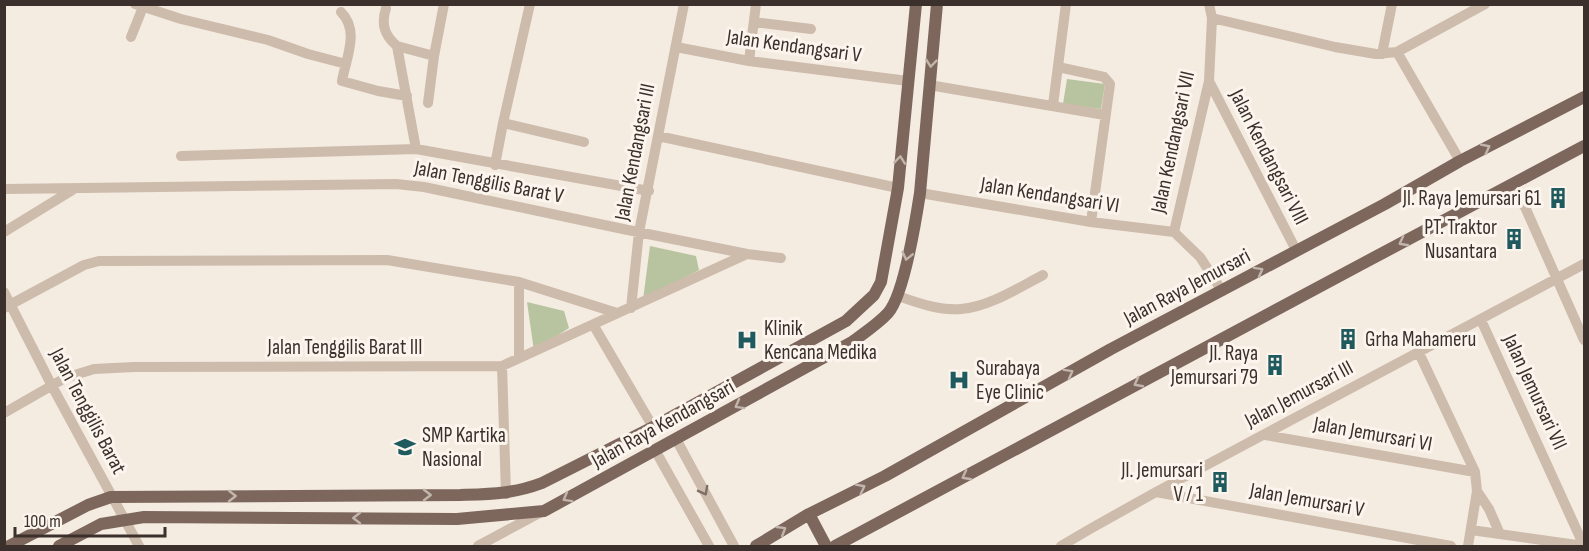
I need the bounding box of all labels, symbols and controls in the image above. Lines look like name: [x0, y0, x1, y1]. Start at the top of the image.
street label: Jalan Kendangsari V: [724, 24, 863, 68]
one-way arrow: [925, 58, 938, 67]
street label: Jalan Kendangsari VII: [1146, 69, 1200, 216]
street label: Jalan Kendangsari III: [609, 81, 661, 224]
street label: Jalan Kendangsari VIII: [1224, 84, 1314, 229]
one-way arrow: [1479, 144, 1490, 155]
street label: Jalan Tenggilis Barat V: [411, 155, 566, 209]
one-way arrow: [893, 156, 906, 165]
street label: Jalan Kendangsari VI: [978, 172, 1121, 218]
place label: Jl. Raya Jemursari 61: [1402, 186, 1542, 211]
building icon: Jl. Raya Jemursari 61: [1546, 186, 1570, 210]
place label: PT. Traktor Nusantara: [1424, 215, 1497, 264]
building icon: PT. Traktor Nusantara: [1502, 227, 1526, 251]
one-way arrow: [1398, 235, 1409, 246]
street label: Jalan Raya Jemursari: [1119, 243, 1254, 331]
one-way arrow: [902, 251, 915, 261]
one-way arrow: [1253, 267, 1263, 278]
place label: Klinik Kencana Medika: [764, 316, 877, 365]
building icon: Grha Mahameru: [1336, 327, 1360, 351]
place label: Grha Mahameru: [1365, 327, 1476, 352]
hospital icon: Klinik Kencana Medika: [735, 328, 759, 352]
street label: Jalan Jemursari VII: [1497, 330, 1573, 454]
street label: Jalan Tenggilis Barat III: [267, 335, 422, 360]
place label: Jl. Raya Jemursari 79: [1170, 341, 1258, 390]
street label: Jalan Tenggilis Barat: [44, 343, 132, 478]
building icon: Jl. Raya Jemursari 79: [1263, 353, 1287, 377]
street label: Jalan Jemursari III: [1240, 355, 1357, 433]
place label: Surabaya Eye Clinic: [976, 356, 1044, 405]
hospital icon: Surabaya Eye Clinic: [947, 368, 971, 392]
one-way arrow: [1062, 369, 1073, 380]
street label: Jalan Raya Kendangsari: [586, 374, 739, 474]
one-way arrow: [1134, 376, 1144, 387]
one-way arrow: [734, 398, 745, 409]
street label: Jalan Jemursari VI: [1311, 411, 1434, 457]
place label: SMP Kartika Nasional: [422, 423, 506, 472]
school or university icon: SMP Kartika Nasional: [393, 435, 417, 459]
place label: Jl. Jemursari V / 1: [1120, 458, 1204, 507]
one-way arrow: [961, 468, 972, 480]
building icon: Jl. Jemursari V / 1: [1208, 470, 1232, 494]
street label: Jalan Jemursari V: [1247, 477, 1367, 522]
one-way arrow: [855, 483, 866, 495]
one-way arrow: [697, 485, 708, 495]
one-way arrow: [423, 489, 432, 501]
one-way arrow: [228, 490, 237, 502]
one-way arrow: [563, 491, 573, 502]
scale bar: [15, 500, 165, 538]
text: 100 m: [24, 511, 61, 532]
one-way arrow: [352, 512, 361, 524]
one-way arrow: [776, 526, 786, 538]

